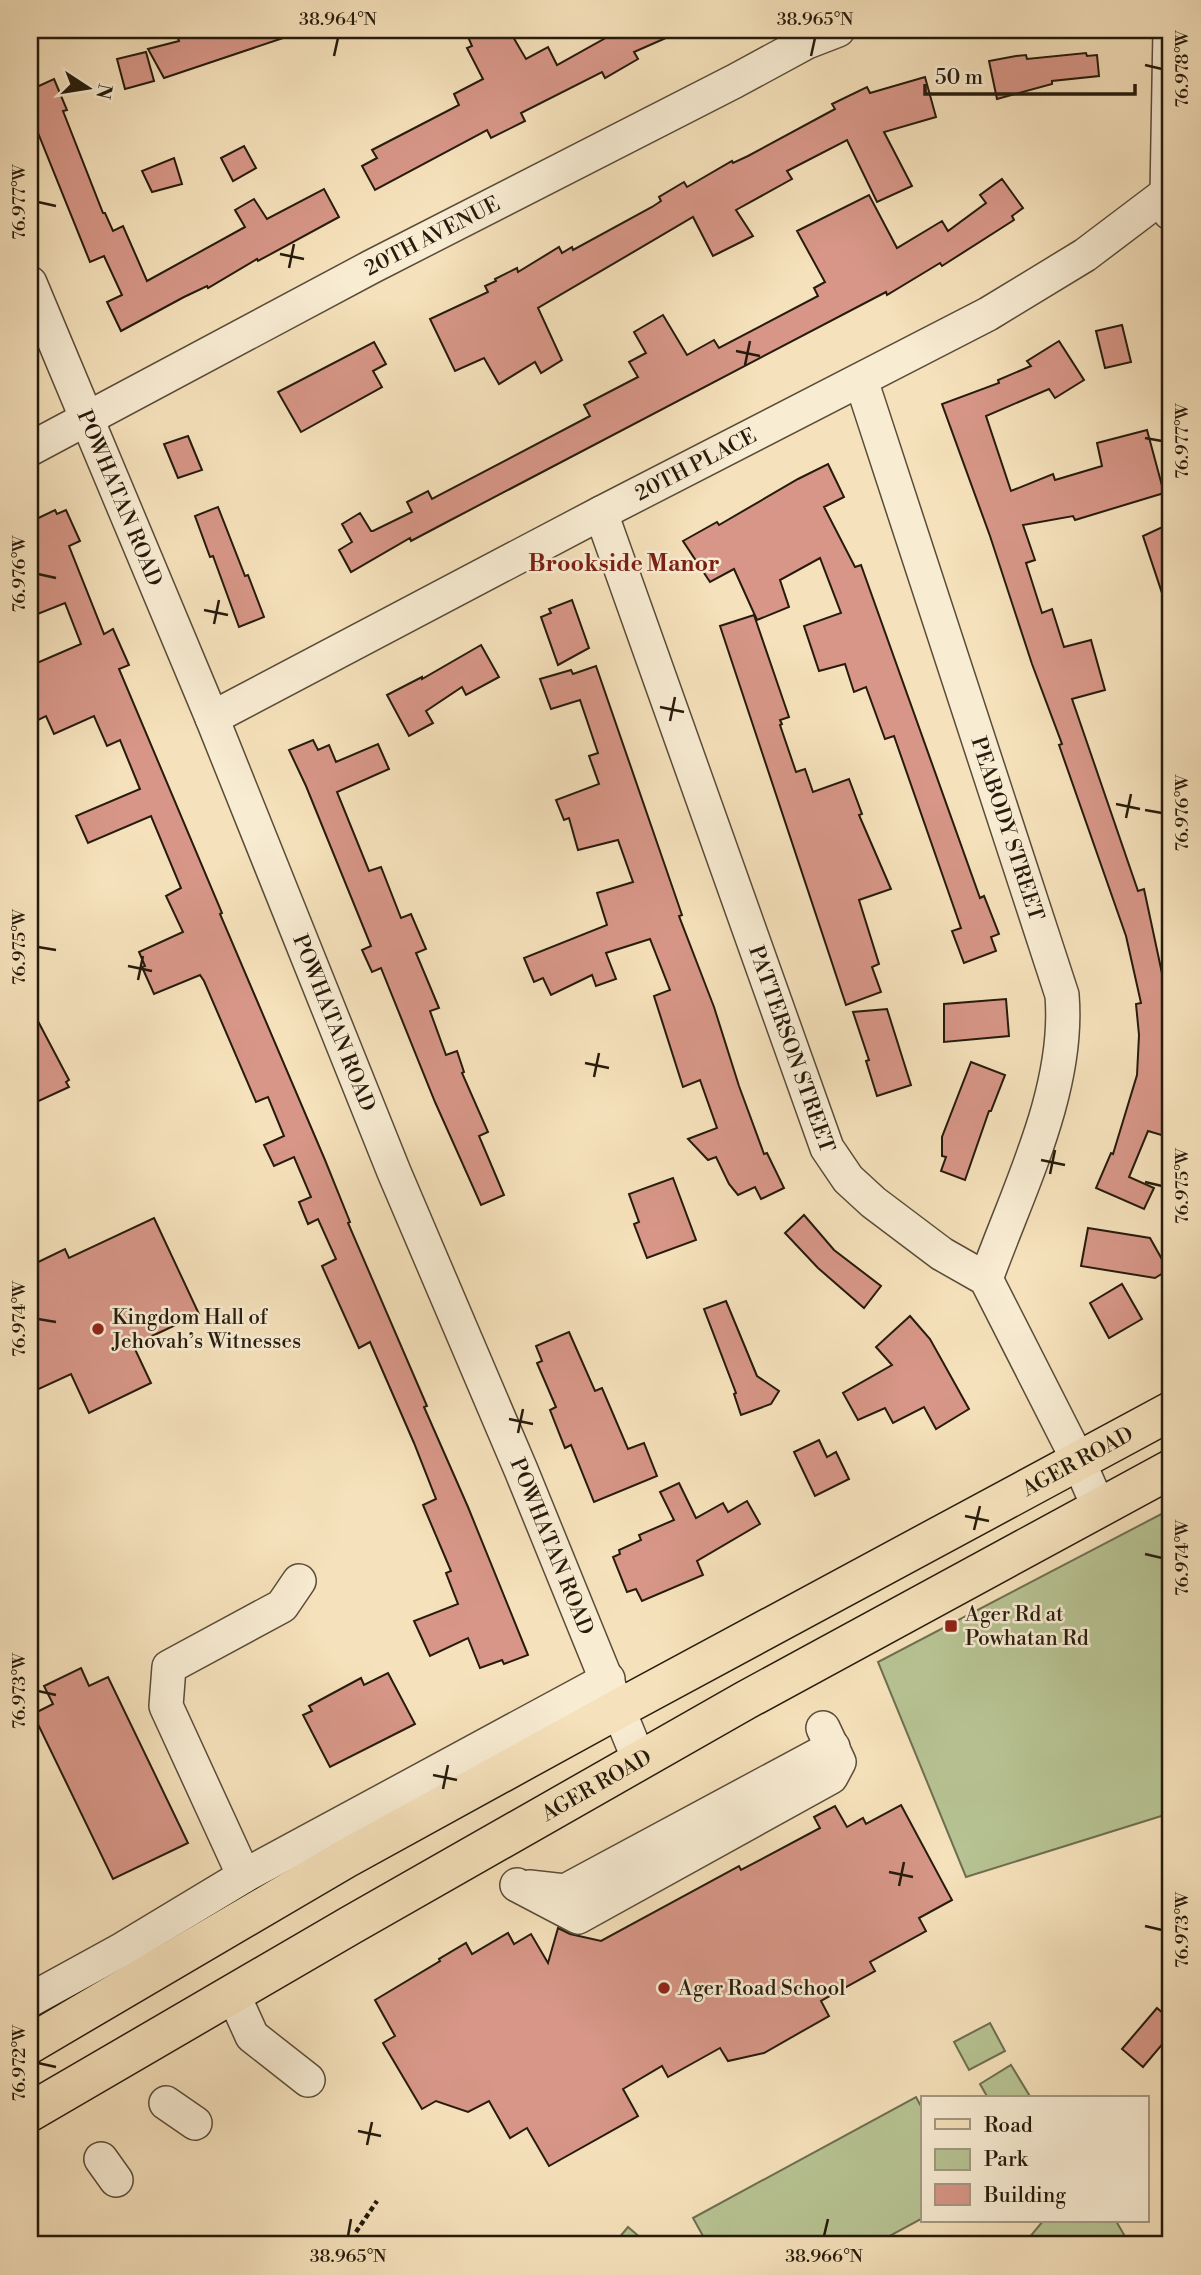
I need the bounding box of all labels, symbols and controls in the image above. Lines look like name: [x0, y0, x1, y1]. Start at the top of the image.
text: 38.964°N: [299, 8, 378, 31]
text: 38.965°N: [777, 8, 854, 31]
text: 76.978°W: [1171, 30, 1194, 108]
north arrow: [52, 52, 122, 122]
scale bar: [925, 52, 1134, 96]
text: 50 m: [935, 65, 983, 91]
text: N: [90, 81, 117, 101]
text: 76.977°W: [8, 164, 31, 240]
street label: 20TH AVENUE: [360, 191, 505, 282]
text: 76.977°W: [1171, 403, 1194, 479]
street label: POWHATAN ROAD: [71, 406, 167, 590]
street label: 20TH PLACE: [631, 423, 761, 507]
text: 76.976°W: [8, 535, 31, 612]
district label: Brookside Manor: [528, 550, 720, 578]
street label: PEABODY STREET: [964, 734, 1049, 924]
text: 76.976°W: [1171, 774, 1194, 851]
text: 76.975°W: [8, 908, 31, 985]
street label: POWHATAN ROAD: [286, 931, 380, 1116]
street label: PATTERSON STREET: [742, 942, 840, 1157]
text: 76.975°W: [1171, 1147, 1194, 1224]
text: 76.974°W: [8, 1280, 31, 1357]
place label: Kingdom Hall of Jehovah’s Witnesses: [111, 1305, 301, 1355]
marker: Kingdom Hall of Jehovah’s Witnesses: [90, 1321, 106, 1337]
street label: AGER ROAD: [1017, 1422, 1138, 1503]
street label: POWHATAN ROAD: [503, 1454, 599, 1639]
text: 76.974°W: [1171, 1519, 1194, 1596]
place label: Ager Rd at Powhatan Rd: [964, 1602, 1089, 1652]
marker: Ager Rd at Powhatan Rd: [943, 1618, 959, 1634]
text: 76.973°W: [8, 1652, 31, 1729]
street label: AGER ROAD: [536, 1744, 657, 1828]
text: 76.973°W: [1171, 1891, 1194, 1968]
place label: Ager Road School: [677, 1976, 845, 2002]
marker: Ager Road School: [656, 1980, 672, 1996]
text: 76.972°W: [8, 2024, 31, 2101]
legend: [921, 2096, 1148, 2222]
text: Road: [984, 2113, 1033, 2139]
text: Park: [984, 2147, 1029, 2173]
text: Building: [983, 2183, 1066, 2209]
text: 38.965°N: [310, 2245, 387, 2268]
text: 38.966°N: [785, 2245, 863, 2268]

